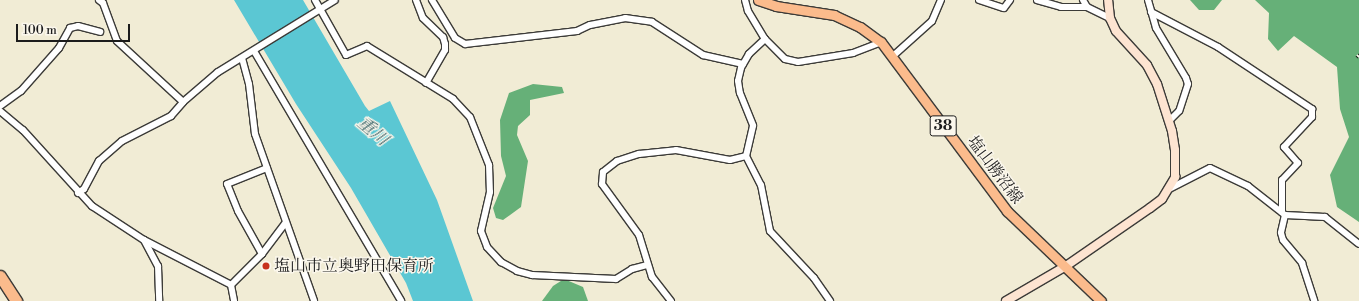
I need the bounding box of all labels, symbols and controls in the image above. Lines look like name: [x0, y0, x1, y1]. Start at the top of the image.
scale bar: [18, 16, 132, 42]
text: 100 m: [23, 23, 57, 38]
water label: 重川: [352, 113, 392, 151]
road number: 38: [929, 113, 957, 139]
street label: 塩山勝沼線: [963, 132, 1027, 208]
place label: 塩山市立奥野田保育所: [274, 256, 434, 276]
marker: 塩山市立奥野田保育所: [261, 261, 271, 271]

